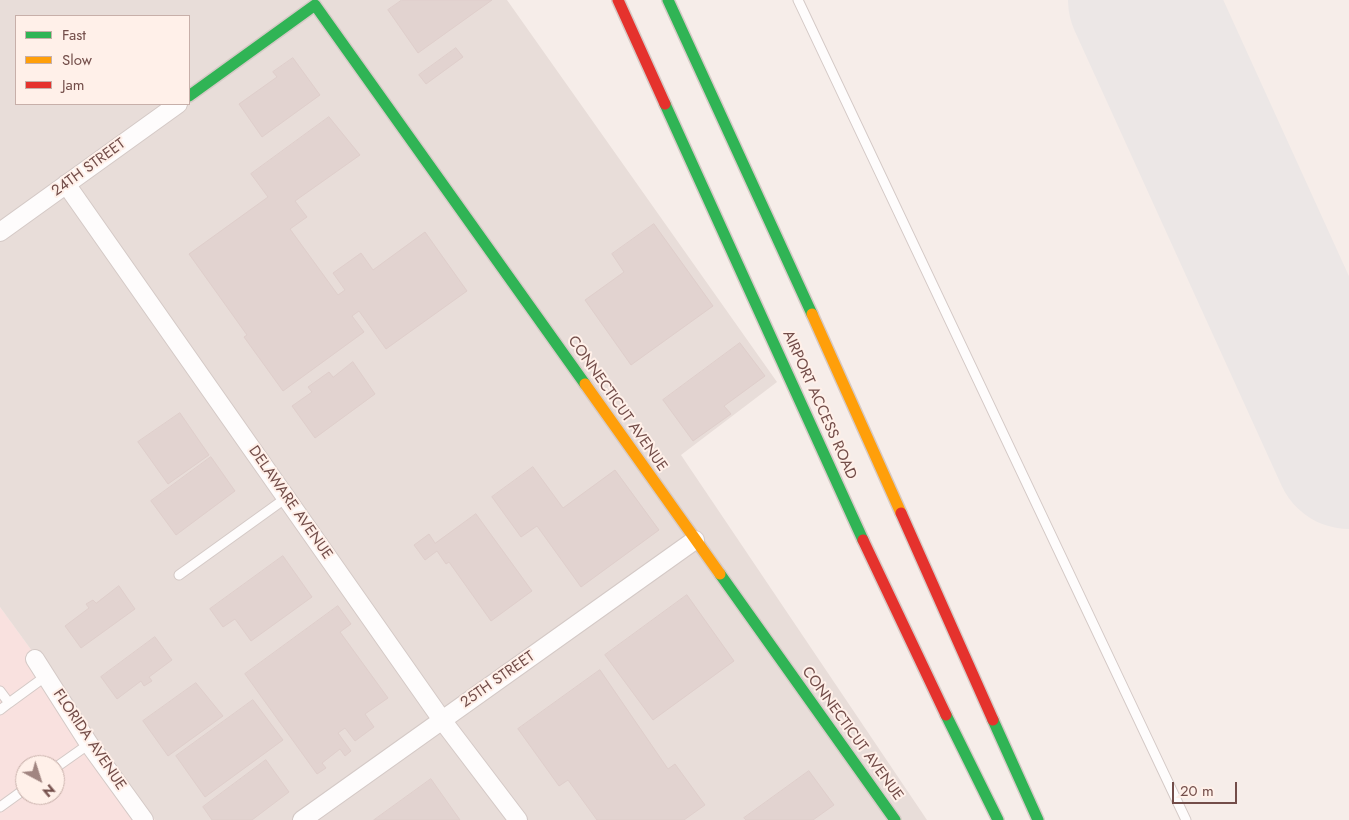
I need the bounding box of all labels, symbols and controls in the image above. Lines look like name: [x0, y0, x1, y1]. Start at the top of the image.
legend: [15, 15, 190, 105]
text: Fast: [62, 24, 86, 46]
text: Slow: [62, 49, 92, 71]
text: Jam: [62, 74, 85, 96]
street label: 24TH STREET: [49, 135, 129, 201]
street label: AIRPORT ACCESS ROAD: [778, 328, 860, 482]
street label: CONNECTICUT AVENUE: [563, 333, 671, 475]
street label: DELAWARE AVENUE: [244, 443, 336, 563]
street label: 25TH STREET: [458, 648, 538, 712]
street label: CONNECTICUT AVENUE: [797, 664, 907, 804]
street label: FLORIDA AVENUE: [49, 686, 129, 794]
north arrow: [15, 755, 65, 805]
scale bar: [1174, 772, 1239, 804]
text: 20 m: [1180, 780, 1214, 802]

